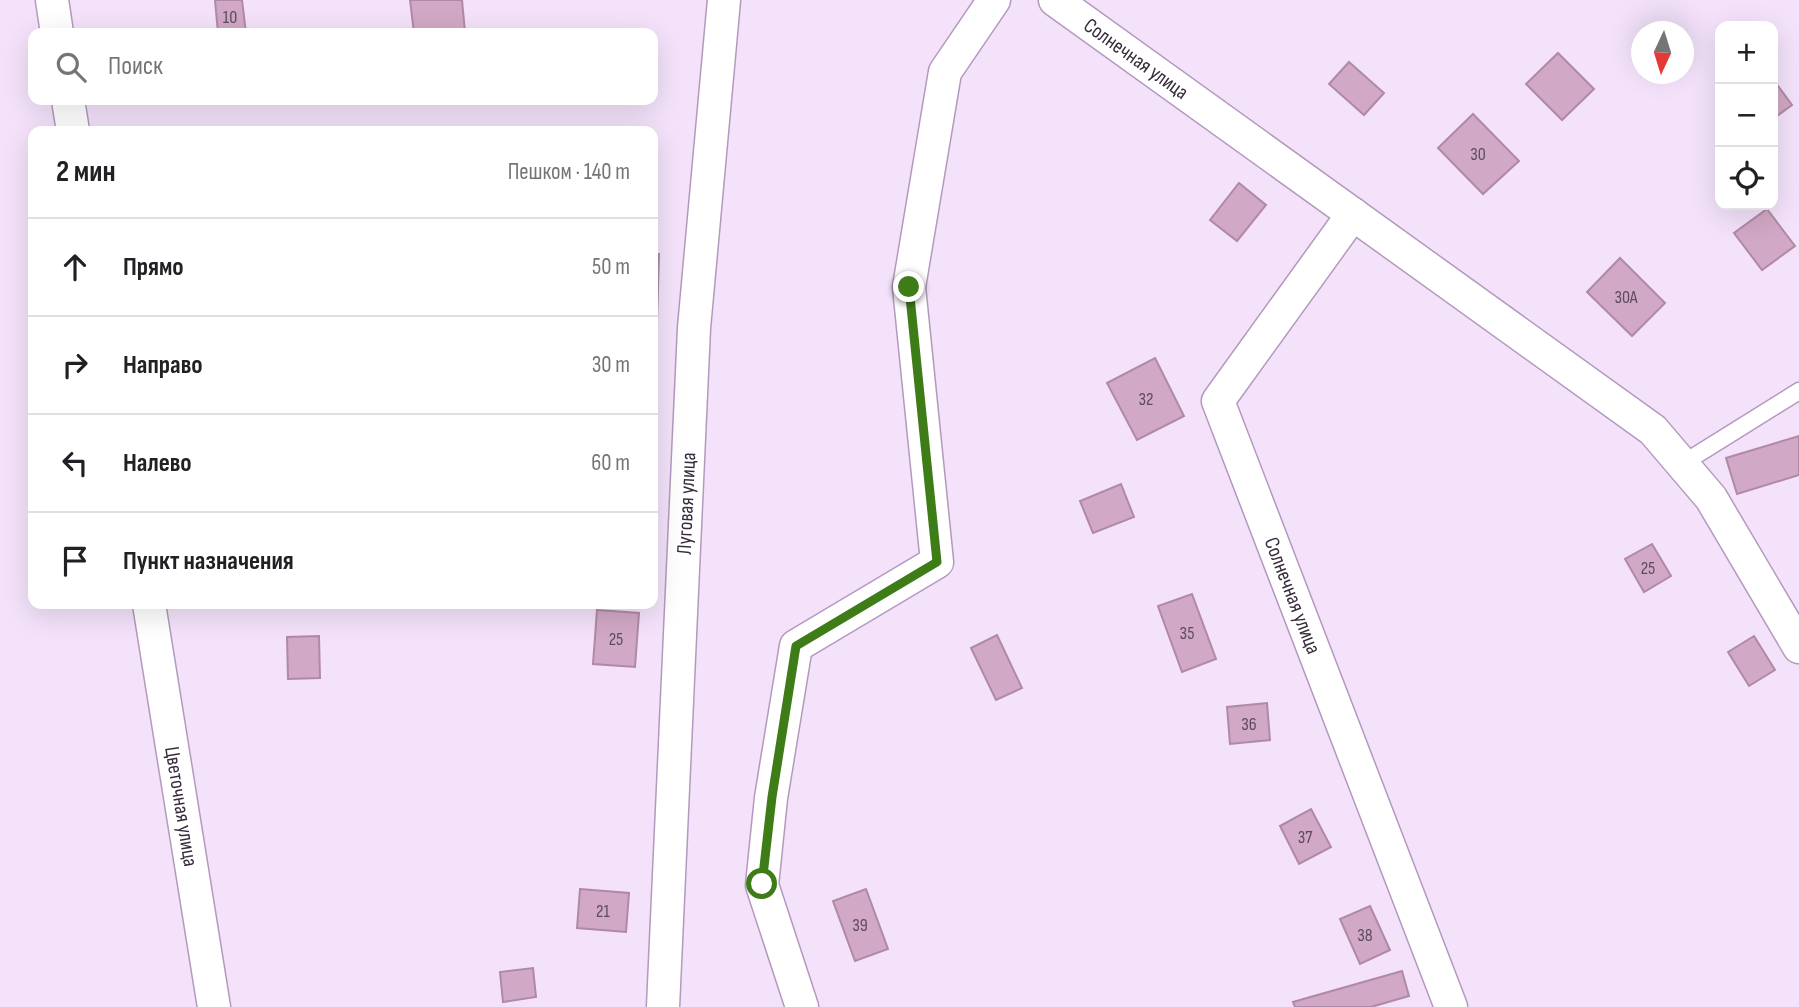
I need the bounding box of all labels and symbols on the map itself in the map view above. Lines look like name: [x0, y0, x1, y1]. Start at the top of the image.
house number: 10: [223, 7, 237, 28]
street label: Солнечная улица: [1079, 12, 1193, 104]
north arrow: [1631, 21, 1694, 84]
house number: 30: [1470, 144, 1486, 165]
route end: [893, 271, 924, 302]
house number: 30А: [1614, 287, 1638, 308]
house number: 32: [1139, 389, 1153, 410]
street label: Луговая улица: [671, 452, 701, 555]
street label: Солнечная улица: [1259, 534, 1327, 657]
house number: 25: [1641, 558, 1655, 579]
house number: 35: [1180, 623, 1194, 644]
house number: 25: [609, 629, 623, 650]
house number: 36: [1241, 714, 1257, 735]
street label: Цветочная улица: [160, 745, 204, 868]
house number: 37: [1298, 827, 1313, 848]
route start: [746, 868, 777, 899]
house number: 21: [596, 901, 611, 922]
house number: 39: [852, 915, 868, 936]
house number: 38: [1357, 925, 1373, 946]

